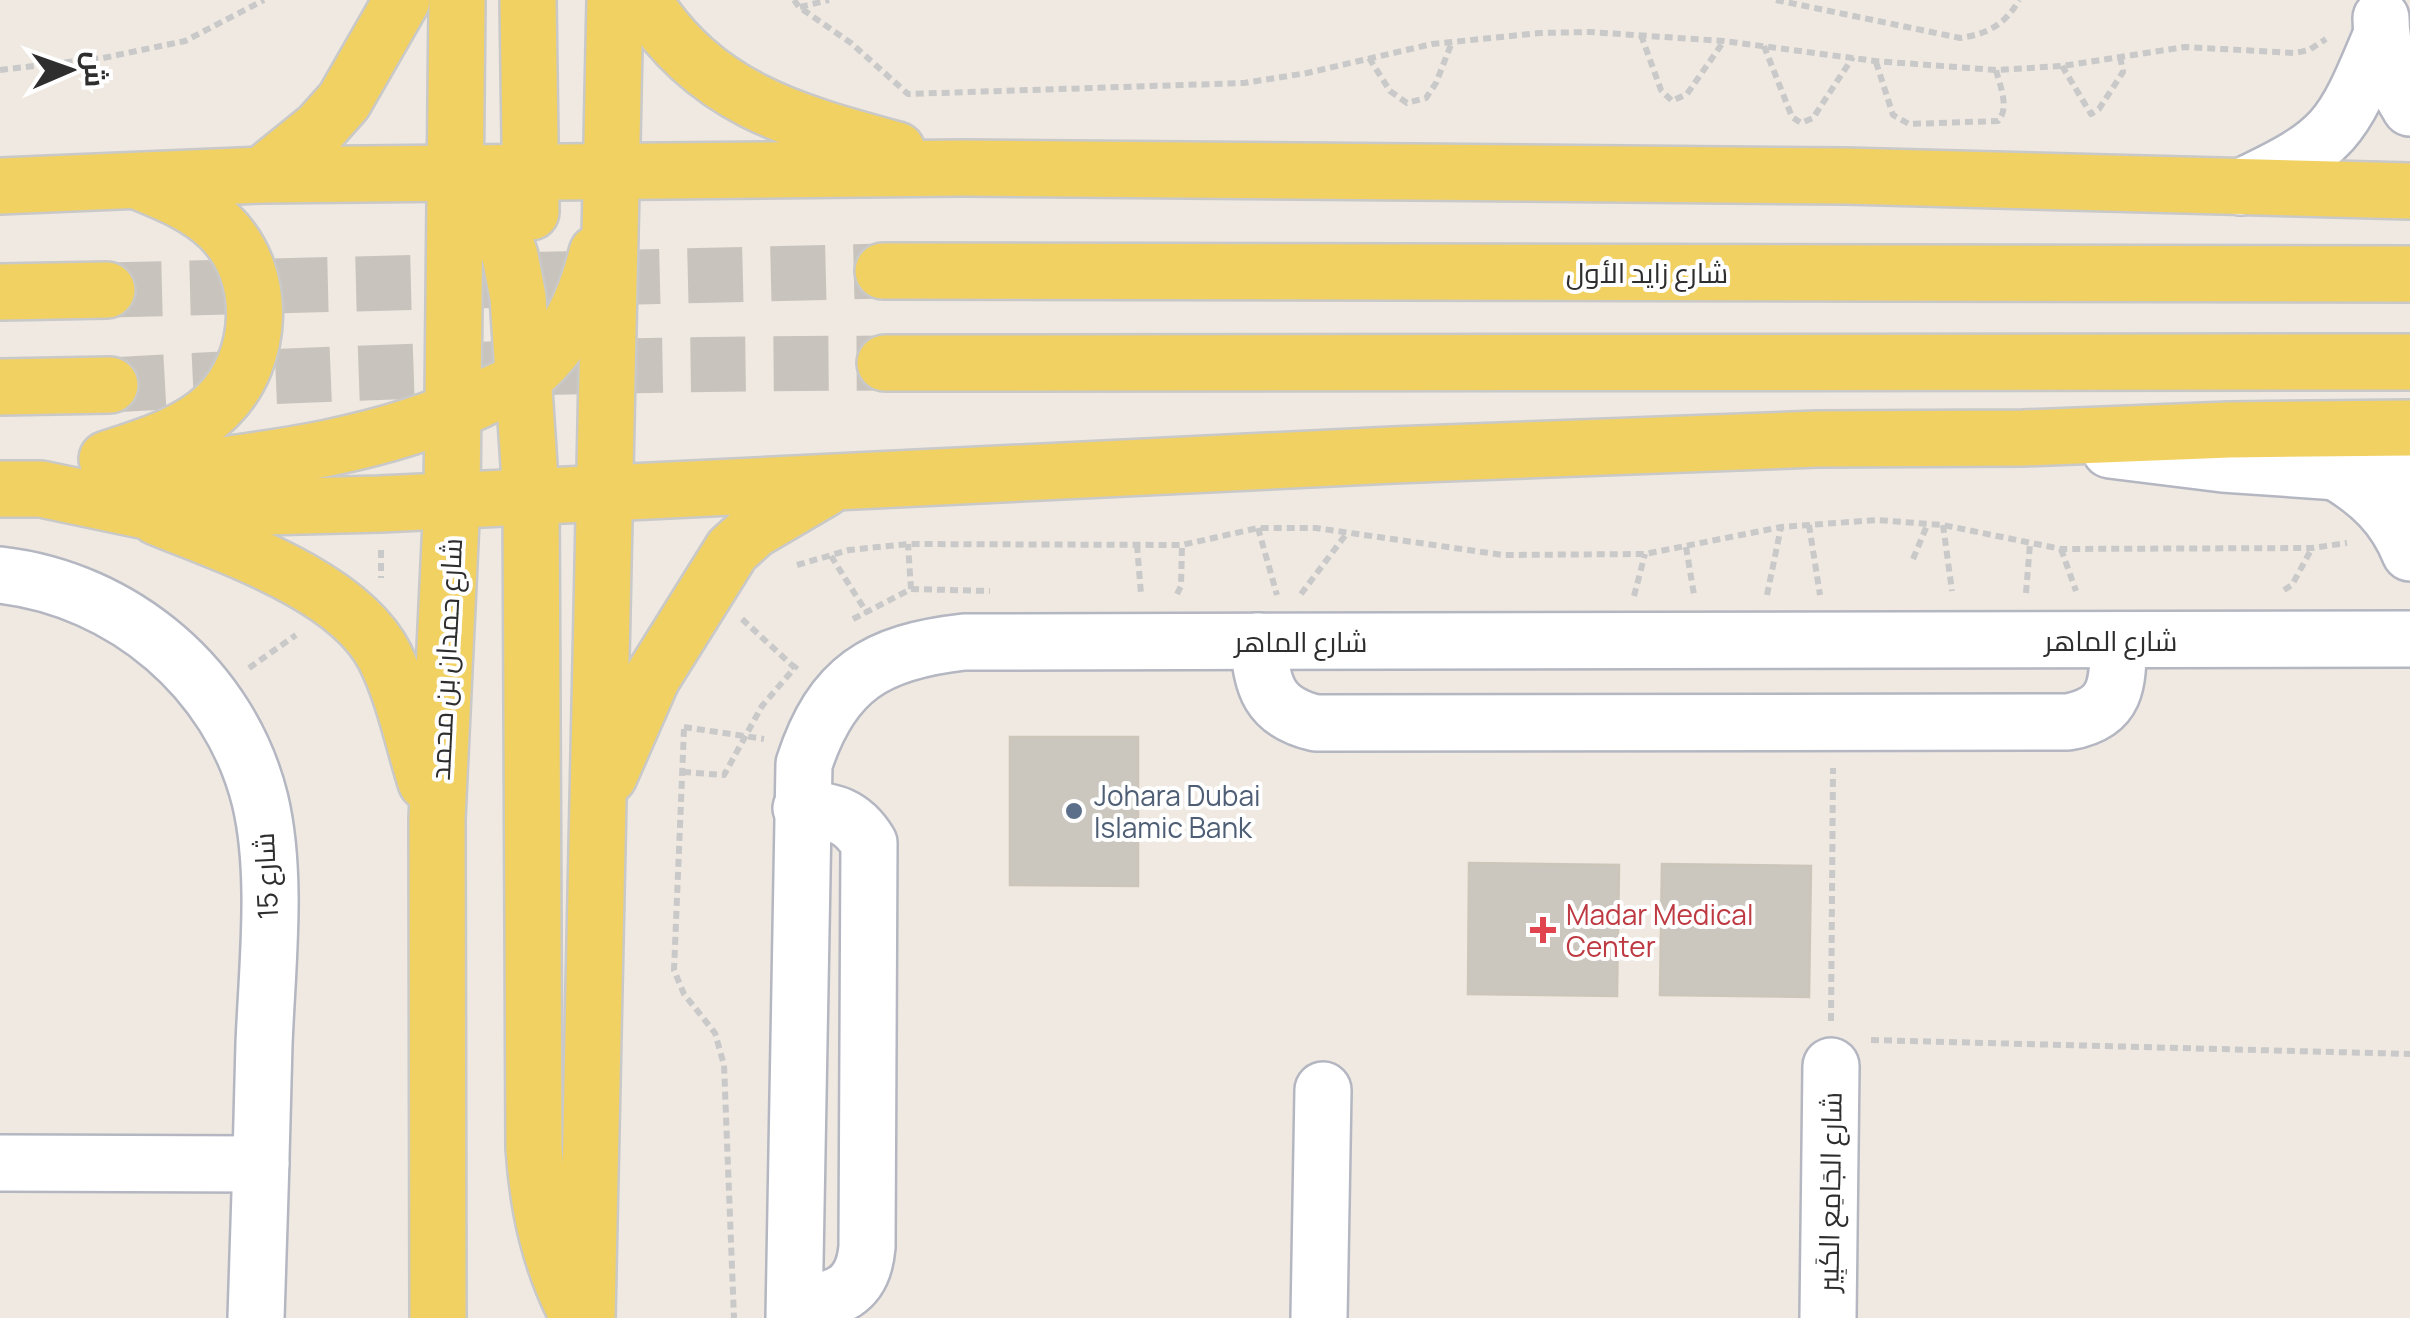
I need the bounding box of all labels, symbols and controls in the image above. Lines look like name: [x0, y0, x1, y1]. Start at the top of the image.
north arrow: [20, 20, 120, 120]
text: ش: [76, 50, 116, 88]
street label: شارع زايد الأول: [1566, 253, 1728, 292]
street label: شارع حمدان بن محمد: [420, 537, 471, 781]
street label: شارع الماهر: [2043, 621, 2177, 660]
street label: شارع الماهر: [1233, 622, 1367, 661]
place label: Johara Dubai Islamic Bank: [1094, 776, 1261, 846]
marker: Johara Dubai Islamic Bank: [1063, 800, 1085, 822]
street label: شارع 15: [244, 832, 287, 920]
place label: Madar Medical Center: [1566, 895, 1753, 965]
marker: Madar Medical Center: [1530, 917, 1556, 943]
street label: شارع الجَامِع الكَبِير: [1808, 1092, 1851, 1294]

